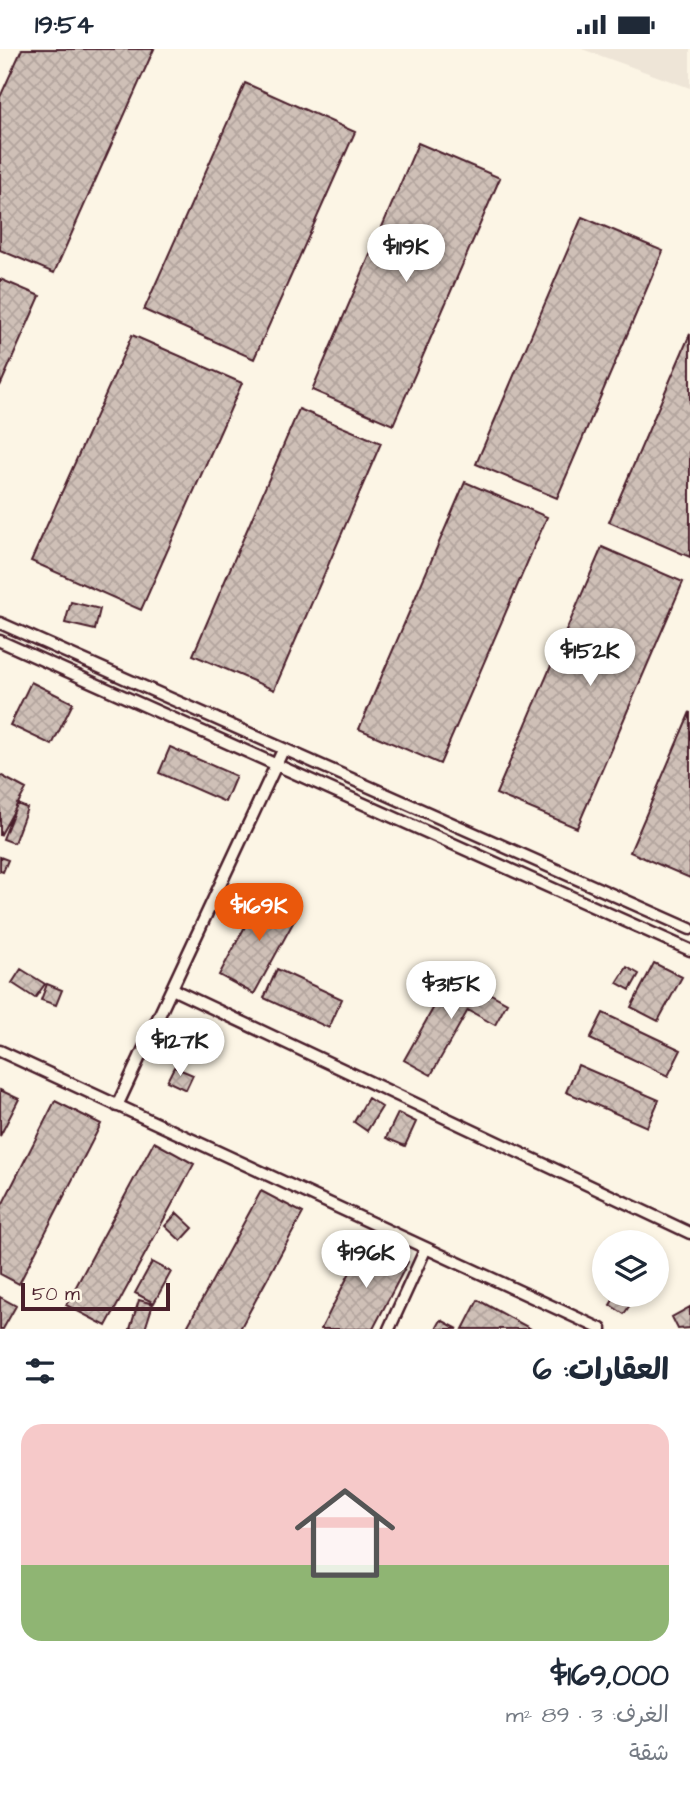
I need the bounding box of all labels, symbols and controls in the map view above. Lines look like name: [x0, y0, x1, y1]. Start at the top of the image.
text: 19:54: [35, 7, 94, 43]
pin: $119K: [357, 225, 455, 284]
text: $119K: [383, 231, 429, 263]
pin: $152K: [541, 629, 639, 688]
text: $152K: [560, 635, 620, 667]
pin: $169K: [210, 883, 308, 943]
text: $169K: [230, 890, 288, 922]
pin: $315K: [402, 961, 500, 1021]
text: $315K: [422, 968, 480, 1000]
pin: $127K: [131, 1019, 229, 1078]
text: $127K: [152, 1025, 208, 1057]
map controls: [592, 1230, 669, 1307]
button: layers: [592, 1230, 669, 1307]
pin: $196K: [317, 1231, 415, 1290]
text: $196K: [337, 1237, 395, 1269]
scale bar: [21, 1280, 170, 1312]
text: 50 m: [32, 1281, 80, 1308]
text: العقارات: 6: [533, 1349, 669, 1391]
icon: filters: [21, 1352, 59, 1390]
icon: home: [282, 1470, 408, 1596]
text: $169,000: [550, 1655, 669, 1697]
text: الغرف: 3 · 89 m²: [506, 1699, 669, 1731]
text: شقة: [629, 1737, 669, 1769]

